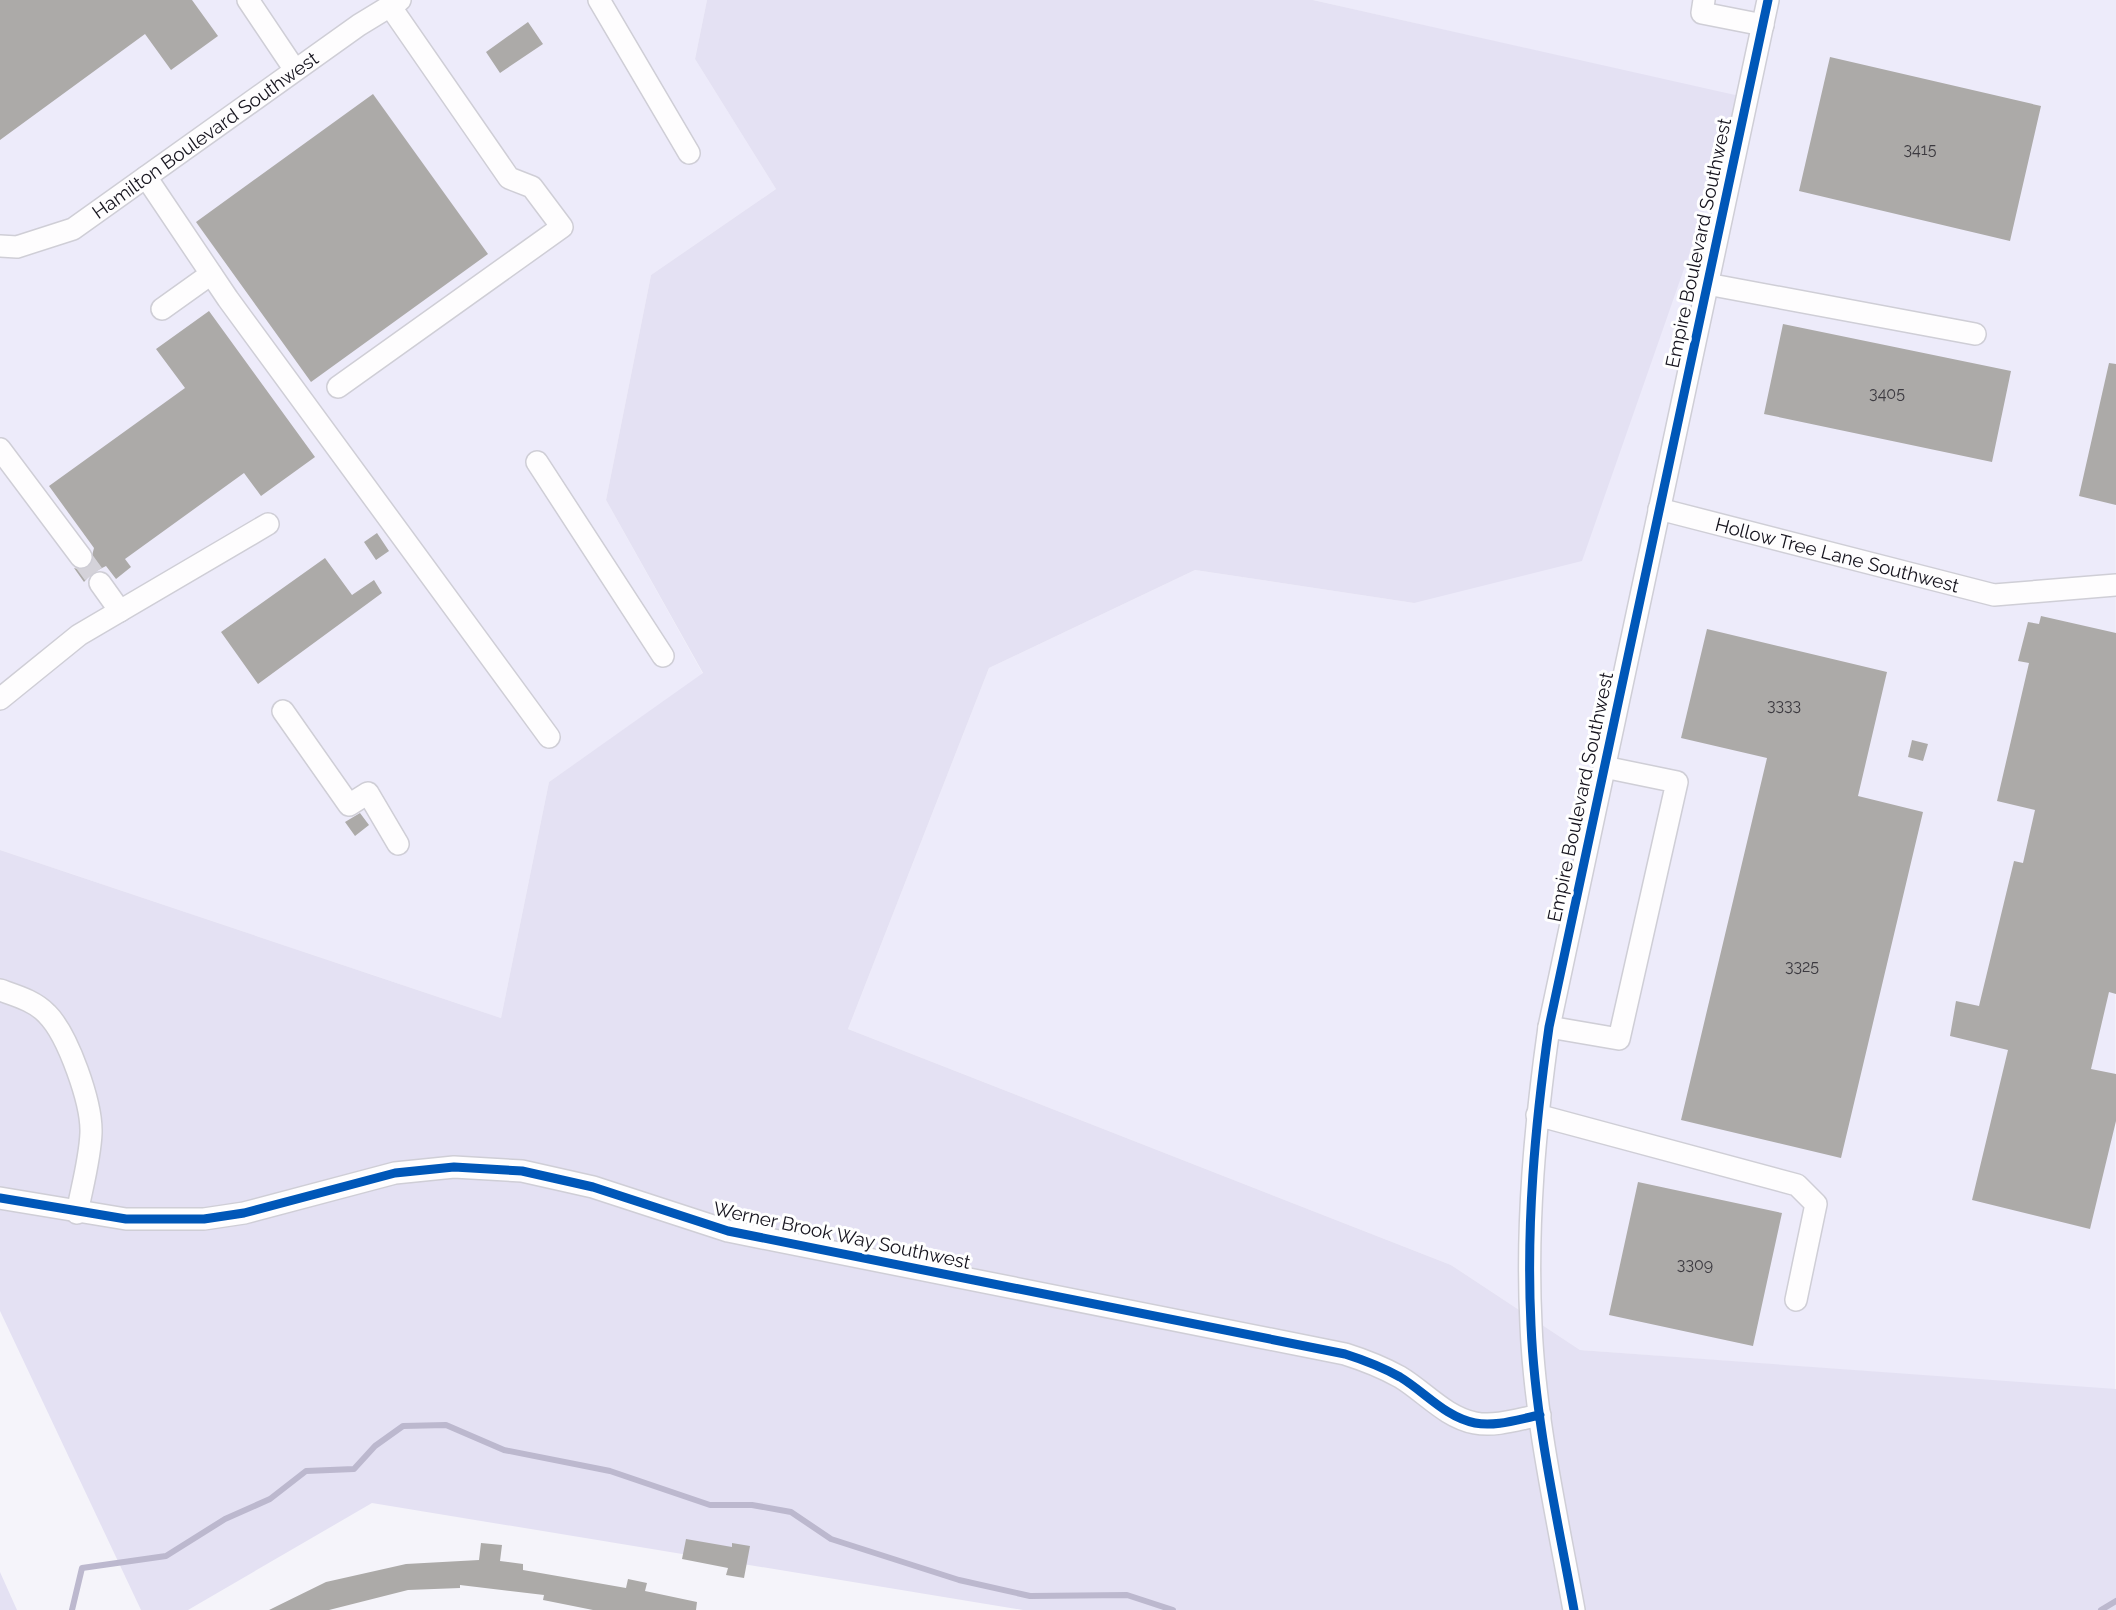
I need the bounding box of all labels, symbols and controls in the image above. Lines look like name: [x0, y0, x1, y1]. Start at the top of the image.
street label: Hamilton Boulevard Southwest: [88, 46, 323, 223]
street label: Empire Boulevard Southwest: [1661, 115, 1735, 370]
house number: 3415: [1904, 140, 1937, 159]
house number: 3405: [1869, 384, 1905, 403]
street label: Hollow Tree Lane Southwest: [1713, 513, 1962, 597]
street label: Empire Boulevard Southwest: [1543, 669, 1617, 924]
house number: 3333: [1767, 696, 1801, 715]
house number: 3325: [1785, 957, 1819, 976]
street label: Werner Brook Way Southwest: [711, 1197, 973, 1273]
house number: 3309: [1677, 1255, 1713, 1274]

